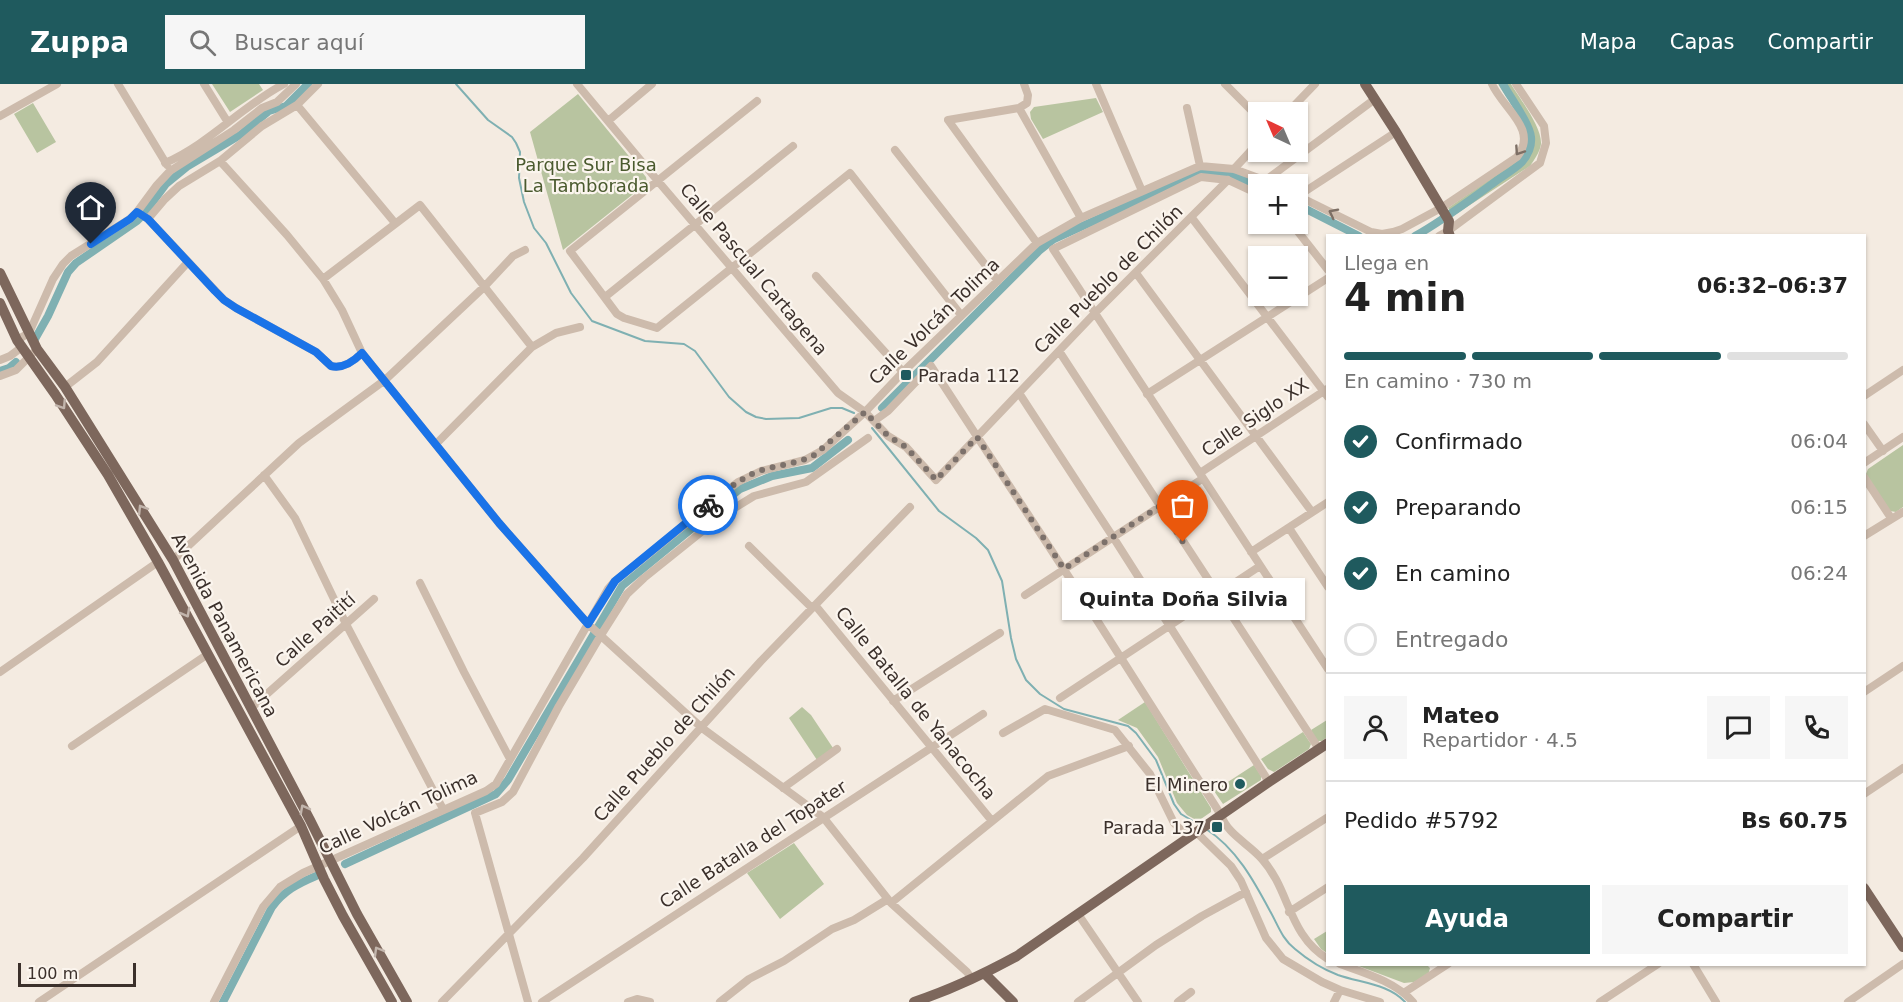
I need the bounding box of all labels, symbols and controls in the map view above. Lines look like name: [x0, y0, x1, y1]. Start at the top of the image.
search box: [165, 15, 585, 69]
text: Zuppa: [30, 26, 129, 59]
icon: search: [186, 26, 219, 59]
text: Buscar aquí: [234, 30, 364, 55]
text: Mapa: [1580, 30, 1637, 54]
text: Capas: [1670, 30, 1734, 54]
text: Compartir: [1767, 30, 1873, 54]
north arrow: [1248, 102, 1308, 162]
map controls: [1248, 102, 1308, 306]
one-way arrow: [1515, 145, 1526, 156]
park label: Parque Sur Bisa La Tamborada: [515, 154, 657, 196]
button: +: [1248, 174, 1308, 234]
street label: Calle Pascual Cartagena: [676, 179, 832, 359]
pin: [65, 182, 116, 244]
icon: home: [74, 191, 107, 224]
street label: Calle Pueblo de Chilón: [1029, 200, 1187, 358]
one-way arrow: [1328, 209, 1339, 221]
button: −: [1248, 246, 1308, 306]
text: Llega en: [1344, 251, 1429, 275]
street label: Calle Volcán Tolima: [865, 253, 1003, 389]
text: 06:32–06:37: [1697, 273, 1848, 298]
text: 4 min: [1344, 275, 1466, 320]
place label: Parada 112: [918, 365, 1020, 386]
marker: Parada 112: [899, 368, 913, 382]
text: En camino · 730 m: [1344, 369, 1532, 393]
street label: Calle Siglo XX: [1197, 373, 1313, 461]
one-way arrow: [55, 399, 67, 409]
icon: check: [1344, 425, 1377, 458]
text: Confirmado: [1395, 429, 1523, 454]
text: 06:04: [1790, 429, 1848, 453]
courier: [678, 475, 738, 535]
pin: [1157, 480, 1208, 542]
icon: bike: [692, 489, 725, 522]
icon: bag: [1166, 489, 1199, 522]
icon: check: [1344, 491, 1377, 524]
text: Preparando: [1395, 495, 1521, 520]
text: 06:15: [1790, 495, 1848, 519]
one-way arrow: [138, 504, 149, 515]
street label: Avenida Panamericana: [167, 529, 283, 721]
icon: check: [1344, 557, 1377, 590]
text: En camino: [1395, 561, 1510, 586]
text: 06:24: [1790, 561, 1848, 585]
callout: Quinta Doña Silvia: [1062, 578, 1304, 620]
text: Quinta Doña Silvia: [1079, 587, 1288, 611]
street label: Calle Paitití: [271, 588, 360, 671]
street label: Calle Batalla de Yanacocha: [832, 602, 1000, 804]
one-way arrow: [179, 607, 190, 617]
text: Entregado: [1395, 627, 1508, 652]
street label: Calle Pueblo de Chilón: [589, 662, 739, 826]
button: person: [1344, 696, 1407, 759]
button: chat: [1707, 696, 1770, 759]
button: phone: [1785, 696, 1848, 759]
text: Mateo: [1422, 703, 1499, 728]
text: Repartidor · 4.5: [1422, 728, 1578, 752]
street label: Calle Volcán Tolima: [315, 766, 481, 858]
place label: El Minero: [1145, 774, 1228, 795]
street label: Calle Batalla del Topater: [656, 775, 851, 912]
marker: El Minero: [1233, 777, 1247, 791]
one-way arrow: [300, 805, 311, 816]
text: Pedido #5792: [1344, 808, 1499, 833]
text: Bs 60.75: [1741, 808, 1848, 833]
place label: Parada 137: [1103, 817, 1205, 838]
marker: Parada 137: [1210, 820, 1224, 834]
button: Ayuda: [1344, 885, 1590, 954]
button: Compartir: [1602, 885, 1848, 954]
one-way arrow: [373, 947, 385, 957]
scale bar: [18, 960, 136, 988]
text: 100 m: [27, 964, 78, 983]

